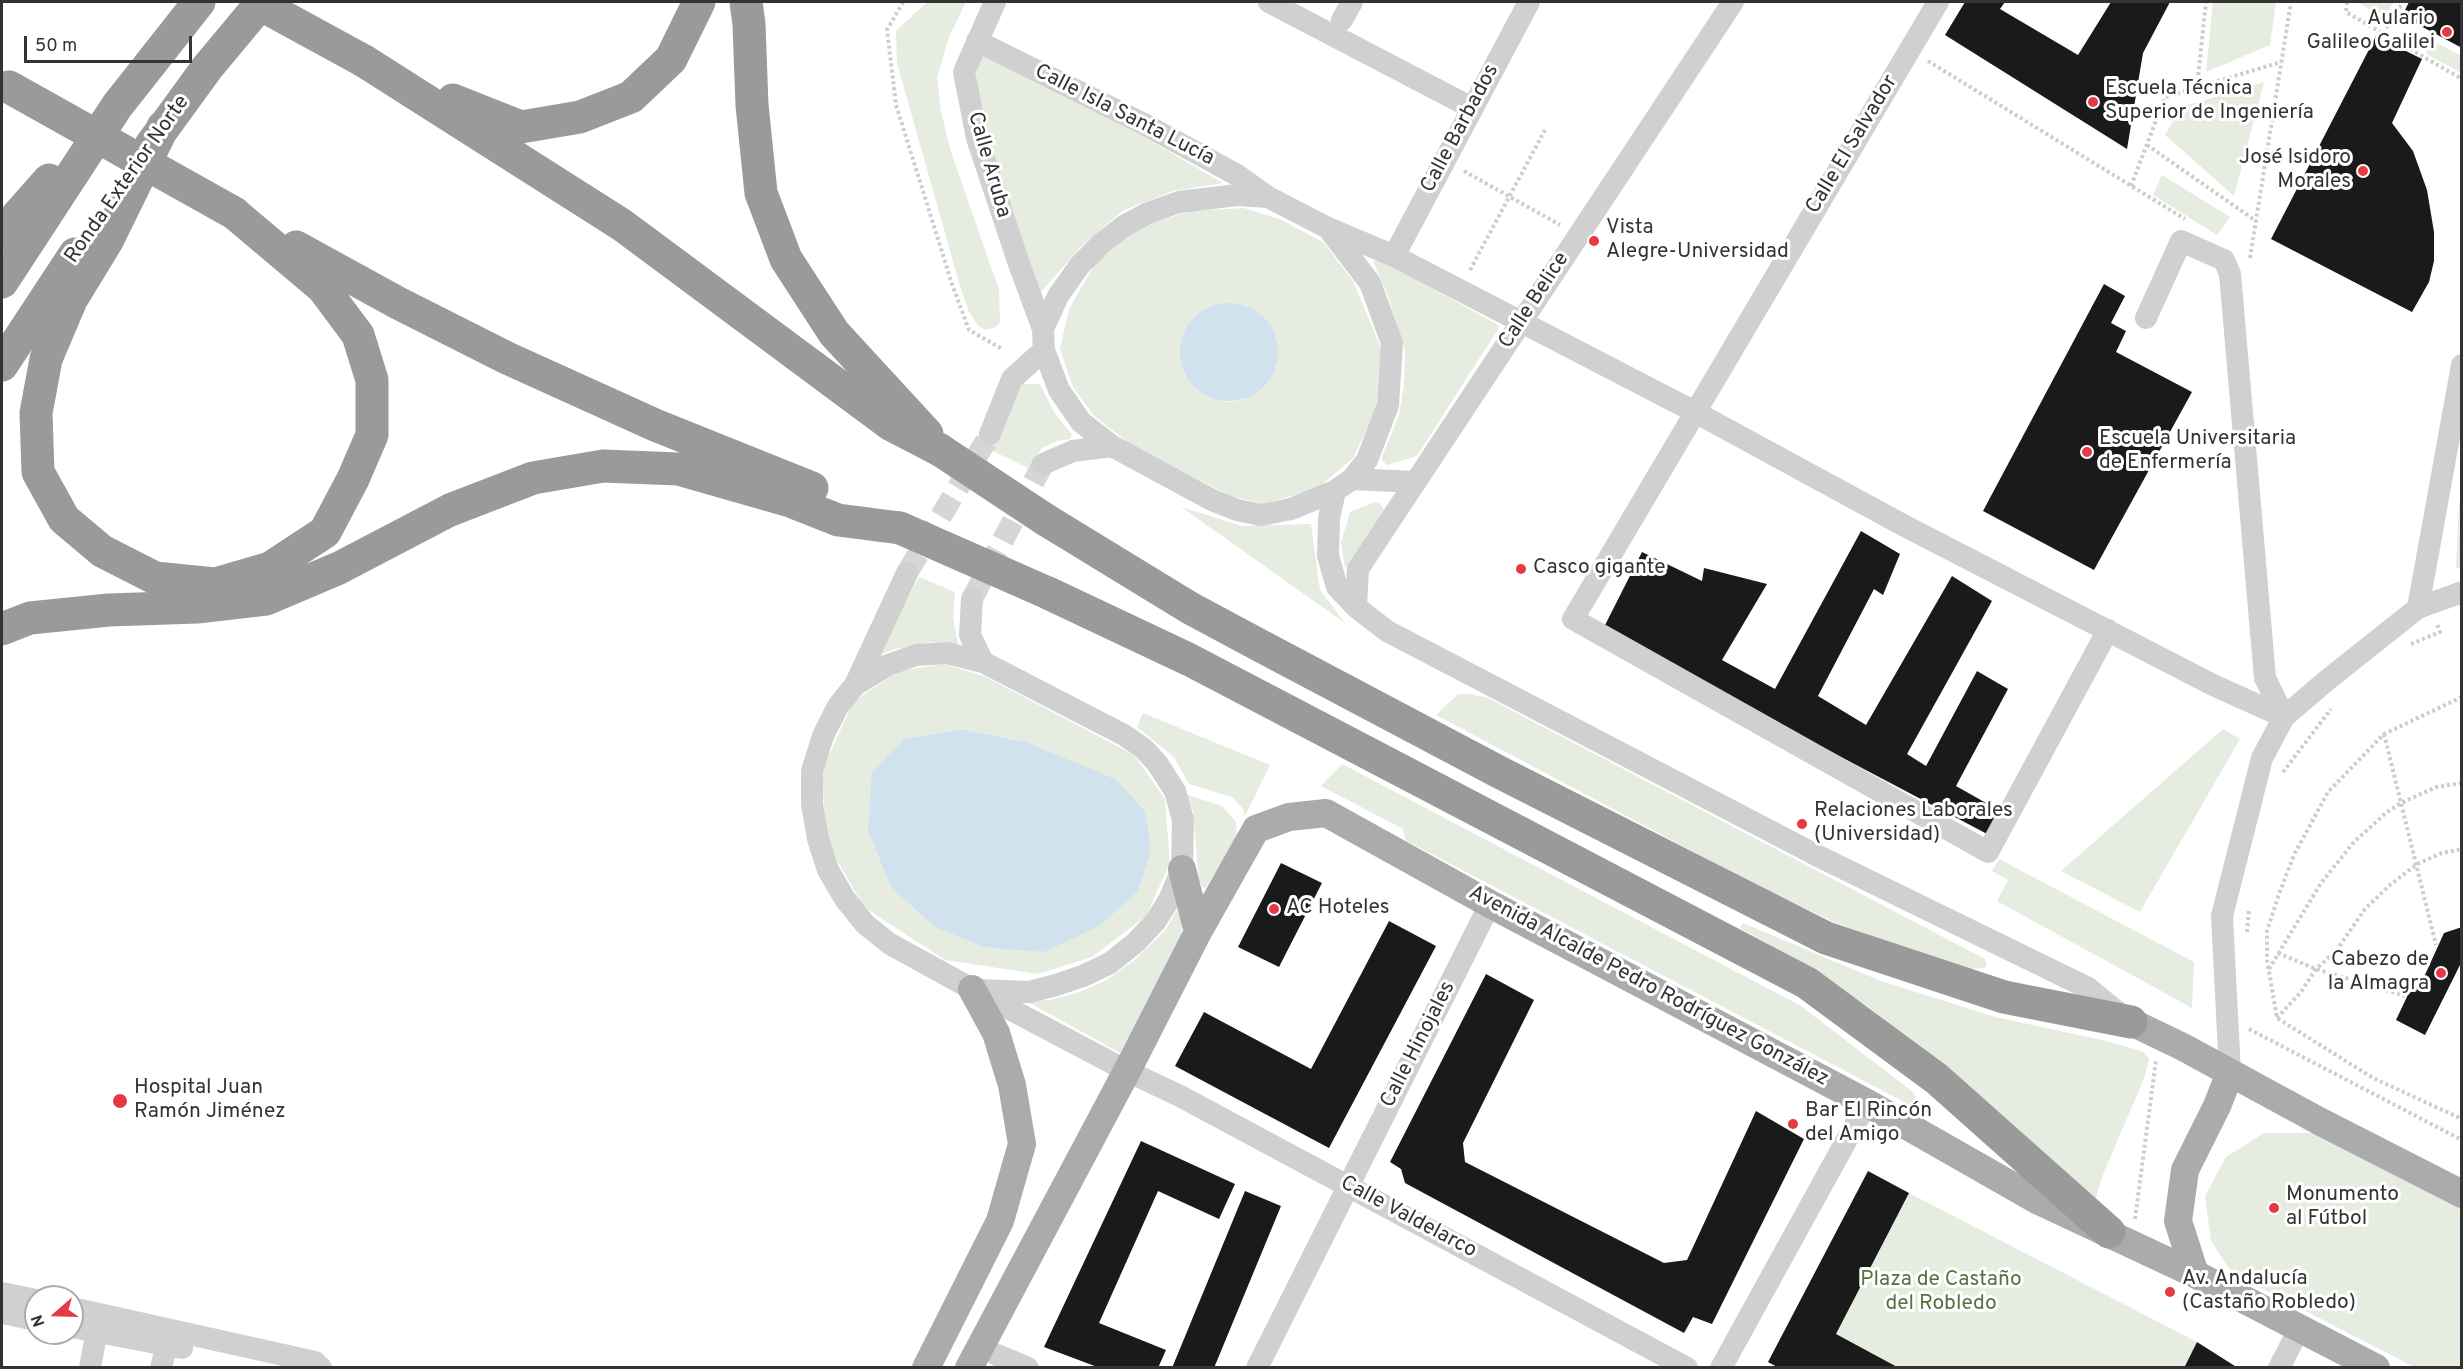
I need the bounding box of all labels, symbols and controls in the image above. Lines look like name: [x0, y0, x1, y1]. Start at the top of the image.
place label: Aulario Galileo Galilei: [2306, 7, 2435, 57]
scale bar: [27, 24, 195, 62]
marker: Aulario Galileo Galilei: [2440, 25, 2454, 39]
text: 50 m: [35, 35, 77, 58]
street label: Calle Isla Santa Lucía: [1030, 60, 1218, 172]
street label: Calle Barbados: [1417, 60, 1505, 198]
street label: Calle El Salvador: [1802, 71, 1904, 219]
place label: Escuela Técnica Superior de Ingeniería: [2105, 77, 2314, 127]
street label: Ronda Exterior Norte: [60, 91, 196, 269]
marker: Escuela Técnica Superior de Ingeniería: [2086, 95, 2100, 109]
street label: Calle Aruba: [961, 109, 1015, 221]
place label: José Isidoro Morales: [2239, 146, 2351, 196]
marker: José Isidoro Morales: [2356, 164, 2370, 178]
place label: Vista Alegre-Universidad: [1606, 216, 1789, 266]
marker: Vista Alegre-Universidad: [1587, 234, 1601, 248]
street label: Calle Belice: [1494, 248, 1576, 354]
place label: Escuela Universitaria de Enfermería: [2099, 427, 2296, 477]
marker: Escuela Universitaria de Enfermería: [2080, 445, 2094, 459]
place label: Casco gigante: [1533, 556, 1666, 582]
marker: Casco gigante: [1514, 562, 1528, 576]
place label: Relaciones Laborales (Universidad): [1814, 799, 2013, 849]
marker: Relaciones Laborales (Universidad): [1795, 817, 1809, 831]
street label: Avenida Alcalde Pedro Rodríguez González: [1464, 881, 1832, 1093]
place label: AC Hoteles: [1286, 896, 1390, 922]
marker: AC Hoteles: [1267, 902, 1281, 916]
place label: Cabezo de la Almagra: [2328, 948, 2429, 998]
marker: Cabezo de la Almagra: [2434, 966, 2448, 980]
street label: Calle Hinojales: [1376, 978, 1462, 1112]
place label: Hospital Juan Ramón Jiménez: [134, 1076, 286, 1126]
marker: Hospital Juan Ramón Jiménez: [111, 1092, 129, 1110]
place label: Bar El Rincón del Amigo: [1805, 1099, 1932, 1149]
marker: Bar El Rincón del Amigo: [1786, 1117, 1800, 1131]
street label: Calle Valdelarco: [1336, 1172, 1480, 1264]
place label: Monumento al Fútbol: [2286, 1183, 2399, 1233]
marker: Monumento al Fútbol: [2267, 1201, 2281, 1215]
place label: Av. Andalucía (Castaño Robledo): [2182, 1267, 2356, 1317]
park label: Plaza de Castaño del Robledo: [1860, 1268, 2022, 1318]
north arrow: [24, 1285, 84, 1345]
marker: Av. Andalucía (Castaño Robledo): [2163, 1285, 2177, 1299]
text: N: [28, 1312, 50, 1329]

